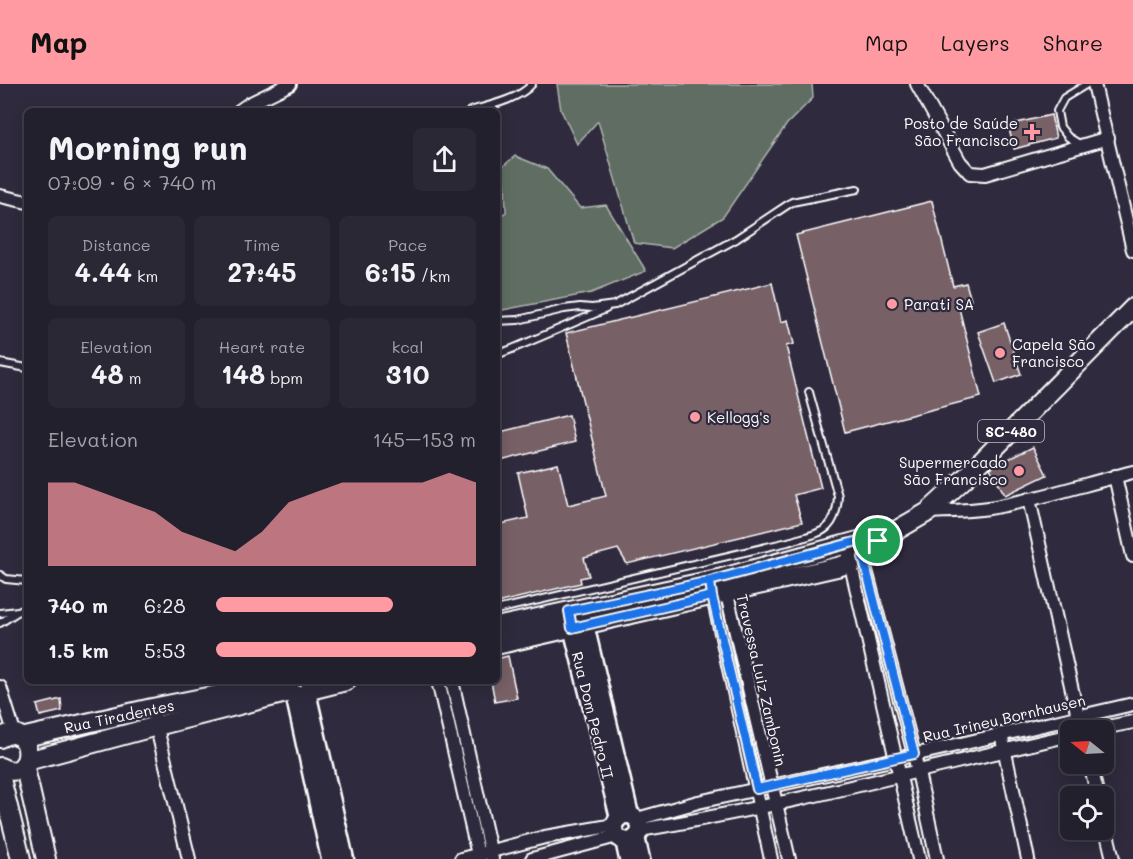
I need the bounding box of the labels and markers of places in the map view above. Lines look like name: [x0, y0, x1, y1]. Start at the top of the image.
place label: Posto de Saúde São Francisco: [904, 113, 1018, 150]
marker: Posto de Saúde São Francisco: [1023, 123, 1041, 141]
place label: Parati SA: [904, 294, 974, 314]
marker: Parati SA: [885, 297, 899, 311]
place label: Capela São Francisco: [1012, 334, 1095, 371]
marker: Capela São Francisco: [993, 346, 1007, 360]
place label: Kellogg's: [707, 407, 770, 427]
marker: Kellogg's: [688, 410, 702, 424]
place label: Supermercado São Francisco: [899, 452, 1007, 489]
marker: Supermercado São Francisco: [1012, 464, 1026, 478]
pin: [852, 515, 903, 566]

